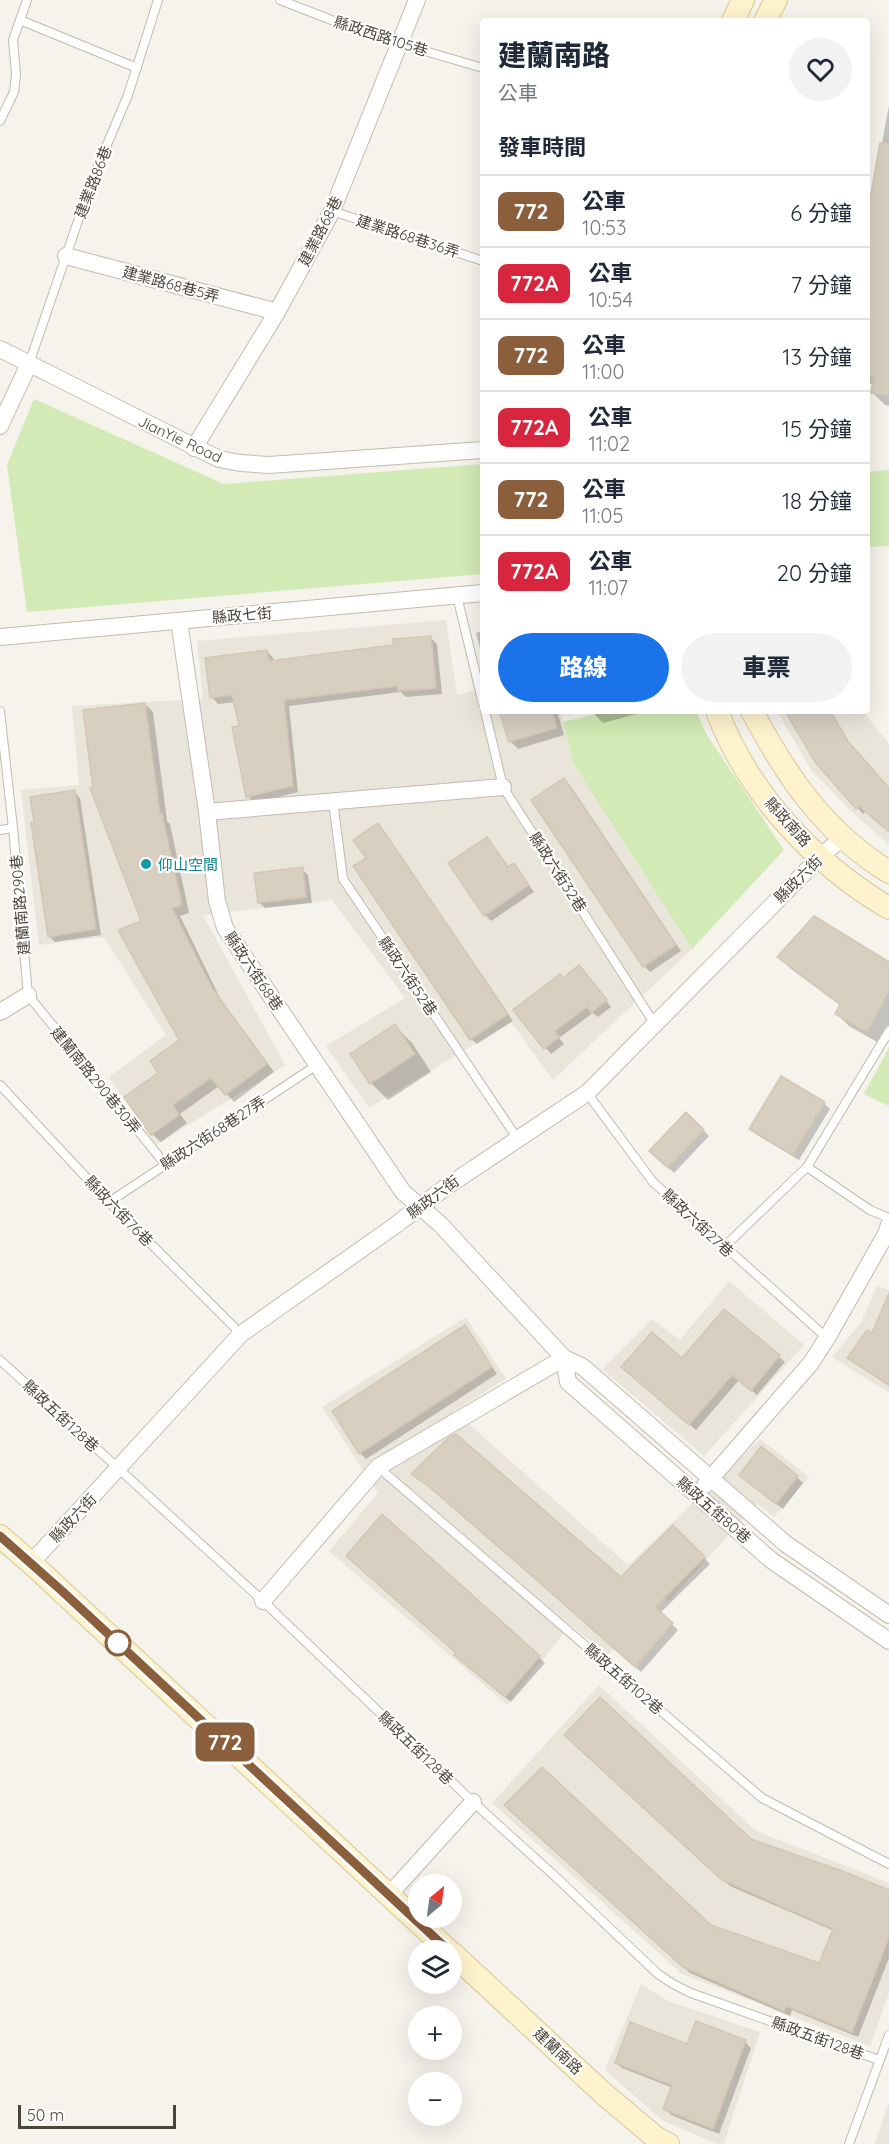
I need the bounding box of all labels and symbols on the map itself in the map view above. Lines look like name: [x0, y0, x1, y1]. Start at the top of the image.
street label: 縣政西路105巷: [332, 12, 430, 60]
street label: 建業路86巷: [70, 143, 116, 221]
street label: 建業路68巷: [294, 193, 346, 269]
street label: 建業路68巷36弄: [354, 210, 462, 262]
street label: 建業路68巷5弄: [121, 262, 221, 306]
street label: JianYie Road: [135, 411, 225, 467]
street label: 縣政七街: [211, 603, 273, 627]
street label: 縣政南路: [761, 793, 815, 851]
street label: 縣政六街32巷: [525, 829, 591, 915]
street label: 縣政六街: [770, 851, 826, 907]
street label: 建蘭南路290巷: [6, 854, 34, 956]
place label: 仰山空間: [158, 855, 218, 874]
marker: 仰山空間: [139, 857, 153, 871]
street label: 縣政六街68巷: [221, 928, 287, 1014]
street label: 縣政六街52巷: [375, 933, 441, 1019]
street label: 建蘭南路290巷30弄: [47, 1023, 145, 1137]
street label: 縣政六街68巷27弄: [157, 1092, 269, 1174]
street label: 縣政六街: [403, 1171, 463, 1223]
street label: 縣政六街76巷: [81, 1172, 157, 1250]
street label: 縣政六街27巷: [658, 1185, 738, 1261]
street label: 縣政五街128巷: [19, 1376, 103, 1456]
street label: 縣政五街80巷: [673, 1473, 755, 1547]
street label: 縣政六街: [46, 1490, 100, 1546]
unlabelled marker: [105, 1630, 131, 1656]
street label: 縣政五街102巷: [581, 1640, 667, 1718]
street label: 縣政五街128巷: [375, 1707, 457, 1789]
line badge: 772: [190, 1722, 260, 1762]
north arrow: [408, 1874, 462, 1928]
street label: 縣政五街128巷: [769, 2012, 867, 2064]
street label: 建蘭南路: [530, 2024, 586, 2078]
scale bar: [18, 2102, 176, 2130]

